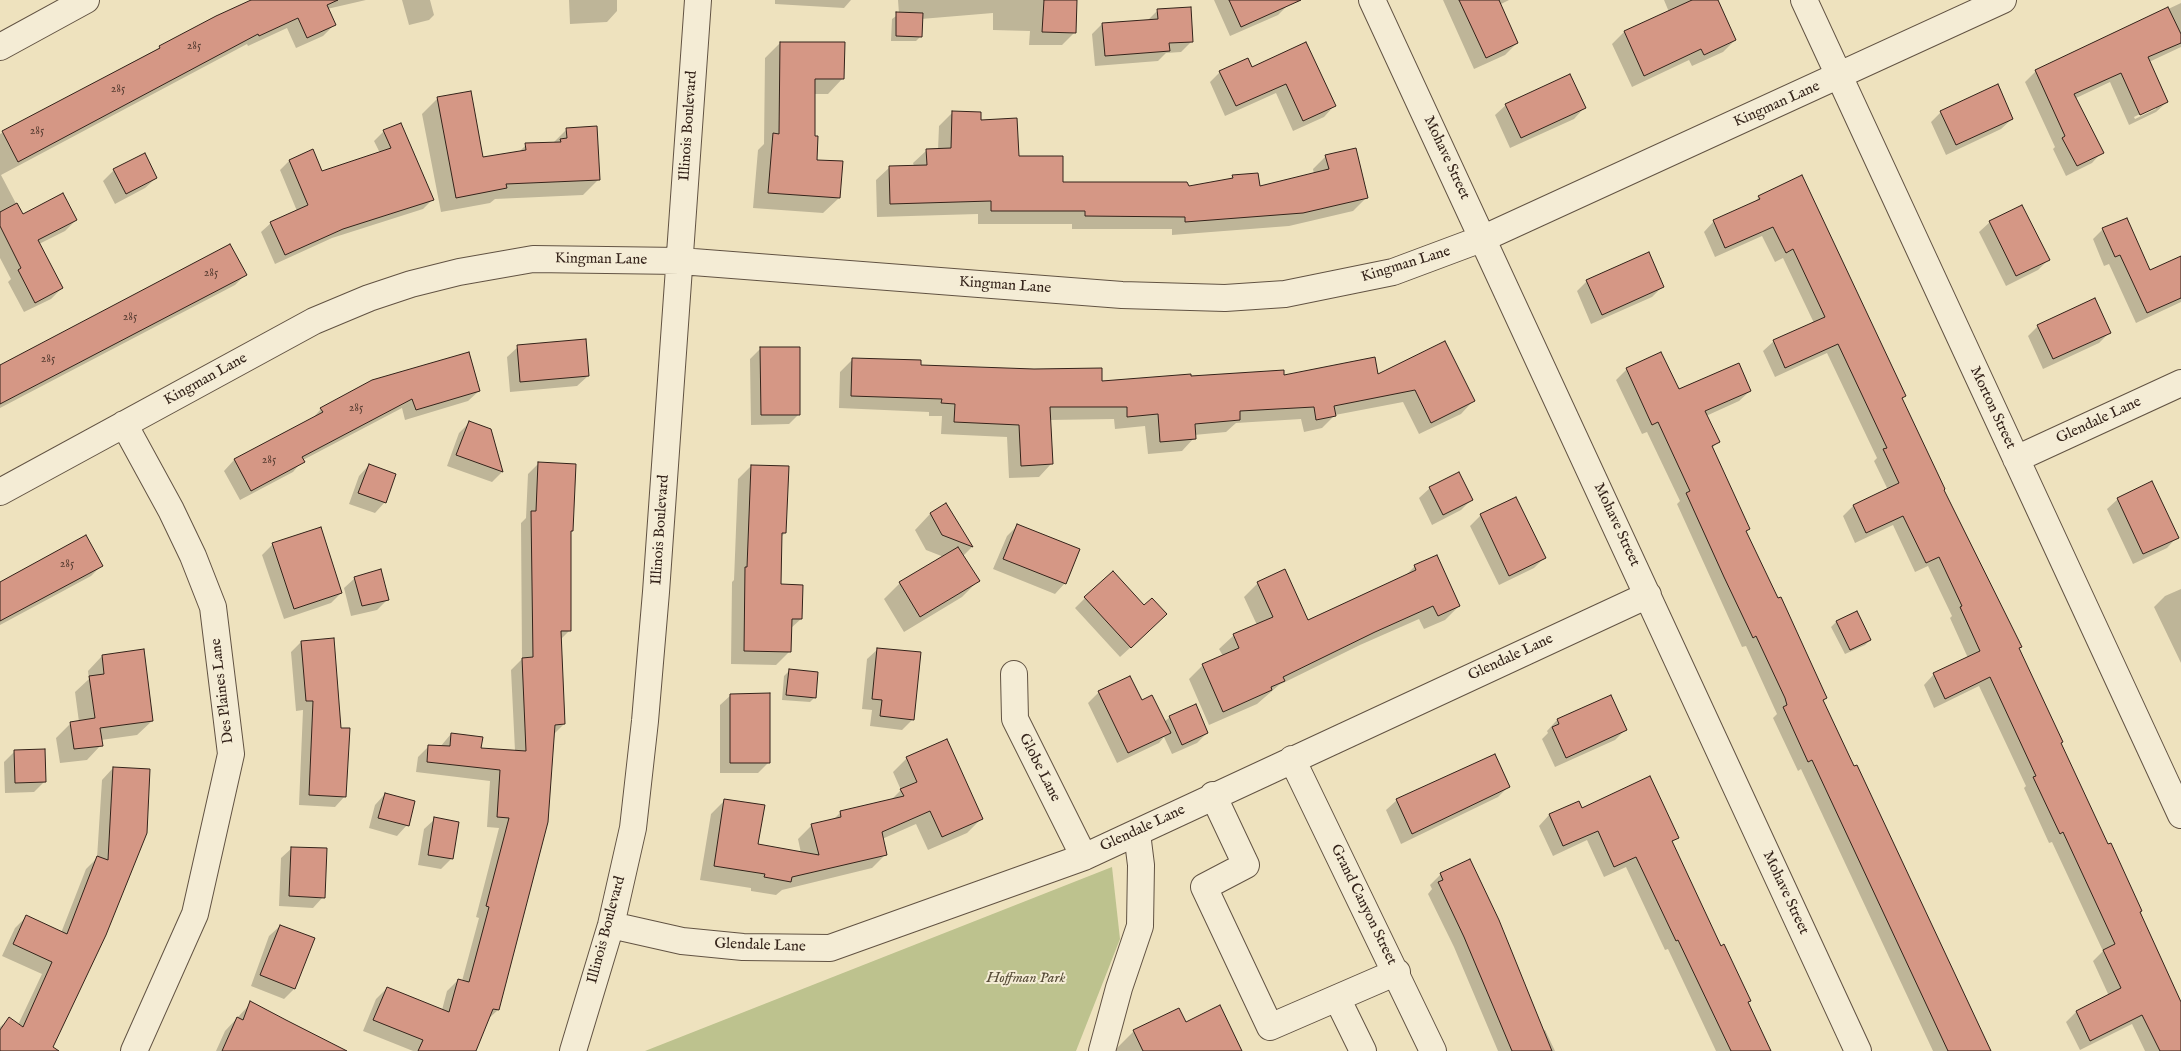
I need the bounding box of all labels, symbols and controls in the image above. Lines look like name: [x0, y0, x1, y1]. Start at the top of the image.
house number: 285: [187, 40, 201, 54]
street label: Illinois Boulevard: [676, 70, 702, 182]
street label: Kingman Lane: [1731, 78, 1823, 132]
house number: 285: [111, 83, 125, 97]
street label: Mohave Street: [1419, 113, 1473, 203]
house number: 285: [30, 125, 44, 139]
street label: Kingman Lane: [1359, 243, 1453, 287]
street label: Kingman Lane: [555, 250, 647, 270]
house number: 285: [204, 267, 218, 281]
street label: Kingman Lane: [958, 274, 1052, 298]
house number: 285: [123, 311, 137, 325]
street label: Kingman Lane: [161, 350, 251, 410]
house number: 285: [41, 353, 55, 367]
street label: Morton Street: [1965, 364, 2019, 452]
street label: Glendale Lane: [2054, 394, 2144, 448]
house number: 285: [349, 402, 363, 416]
house number: 285: [262, 454, 276, 468]
street label: Illinois Boulevard: [648, 474, 674, 586]
street label: Mohave Street: [1589, 480, 1643, 570]
house number: 285: [60, 558, 74, 572]
street label: Glendale Lane: [1466, 631, 1556, 685]
street label: Des Plaines Lane: [208, 637, 238, 745]
street label: Globe Lane: [1014, 731, 1064, 805]
street label: Glendale Lane: [1098, 802, 1188, 856]
street label: Grand Canyon Street: [1326, 842, 1400, 968]
street label: Mohave Street: [1758, 848, 1812, 938]
street label: Illinois Boulevard: [584, 874, 630, 986]
street label: Glendale Lane: [714, 935, 806, 957]
park label: Hoffman Park: [987, 970, 1065, 988]

